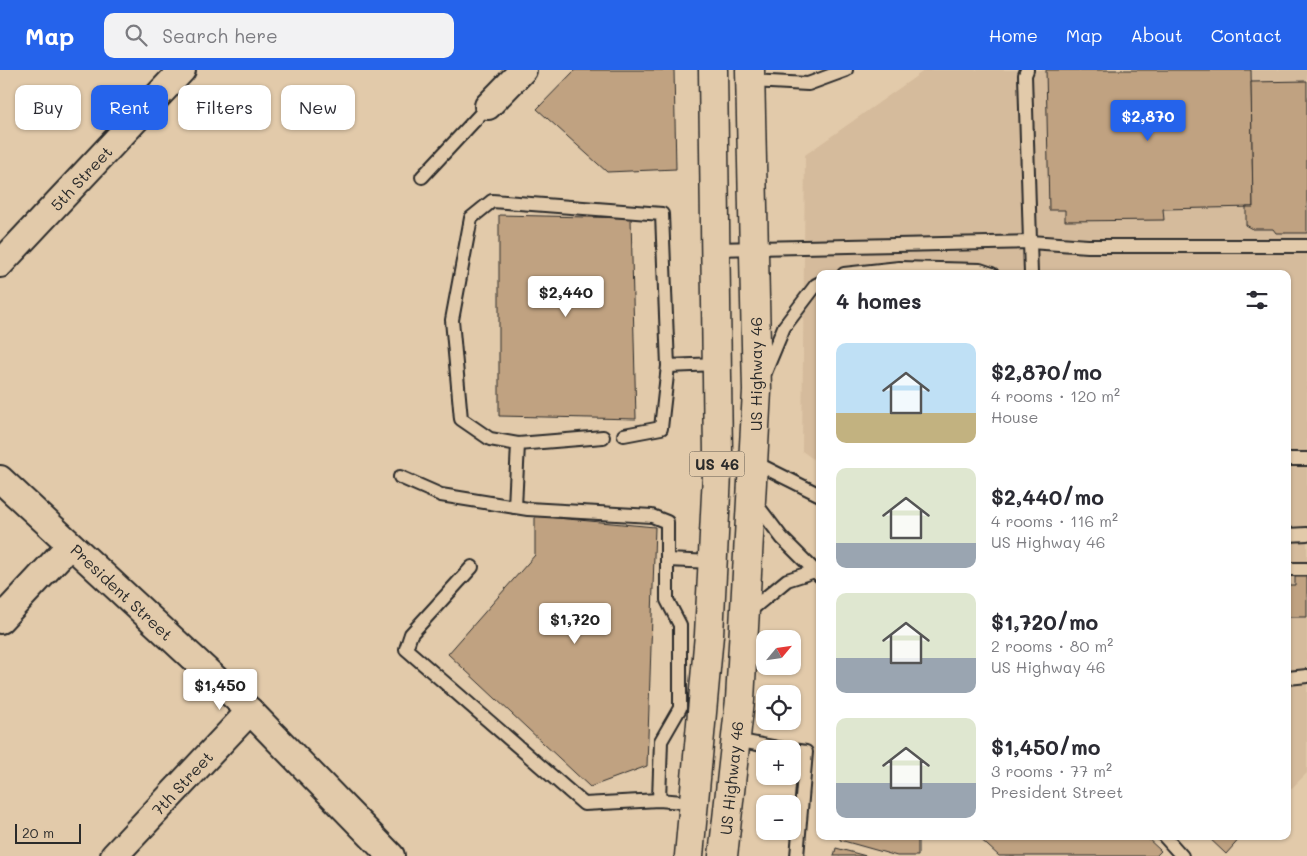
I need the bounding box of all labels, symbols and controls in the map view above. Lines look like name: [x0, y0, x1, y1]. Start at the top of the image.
search box: [104, 13, 454, 58]
text: Map: [25, 20, 74, 51]
icon: search: [122, 21, 150, 49]
text: Search here: [162, 23, 278, 48]
text: Home: [989, 23, 1038, 47]
text: Map: [1066, 23, 1102, 47]
text: About: [1130, 23, 1183, 47]
text: Contact: [1211, 23, 1282, 47]
chip: Buy: [15, 85, 81, 130]
chip: Rent: [91, 85, 168, 130]
chip: Filters: [178, 85, 271, 130]
chip: New: [281, 85, 355, 130]
pin: $2,870: [1107, 100, 1189, 142]
text: $2,870: [1122, 105, 1174, 126]
street label: 5th Street: [46, 141, 116, 215]
pin: $2,440: [525, 276, 607, 318]
text: $2,440: [539, 281, 593, 302]
icon: filters: [1243, 286, 1271, 314]
text: 4 homes: [836, 287, 922, 314]
street label: US Highway 46: [745, 317, 766, 431]
text: $2,870/mo: [991, 358, 1102, 385]
icon: home: [876, 363, 936, 423]
text: 4 rooms · 120 m²: [991, 385, 1120, 406]
text: House: [991, 406, 1038, 427]
road number: US 46: [690, 452, 744, 476]
text: $2,440/mo: [991, 483, 1104, 510]
icon: home: [876, 488, 936, 548]
text: 4 rooms · 116 m²: [991, 510, 1118, 531]
text: US Highway 46: [991, 531, 1105, 552]
street label: President Street: [66, 539, 178, 645]
pin: $1,720: [534, 602, 616, 645]
text: $1,720: [550, 608, 600, 629]
text: $1,720/mo: [991, 608, 1098, 635]
icon: home: [876, 613, 936, 673]
north arrow: [756, 630, 801, 675]
map controls: [756, 630, 801, 840]
text: 2 rooms · 80 m²: [991, 635, 1113, 656]
text: US Highway 46: [991, 656, 1105, 677]
pin: $1,450: [179, 668, 261, 711]
text: $1,450: [194, 674, 246, 695]
button: locate: [756, 685, 801, 730]
street label: US Highway 46: [715, 720, 747, 836]
text: $1,450/mo: [991, 733, 1101, 760]
icon: home: [876, 738, 936, 798]
button: +: [756, 740, 801, 785]
street label: 7th Street: [147, 746, 217, 820]
text: 3 rooms · 77 m²: [991, 760, 1112, 781]
text: President Street: [991, 781, 1123, 802]
button: −: [756, 795, 801, 840]
scale bar: [15, 821, 81, 844]
text: 20 m: [22, 823, 54, 842]

